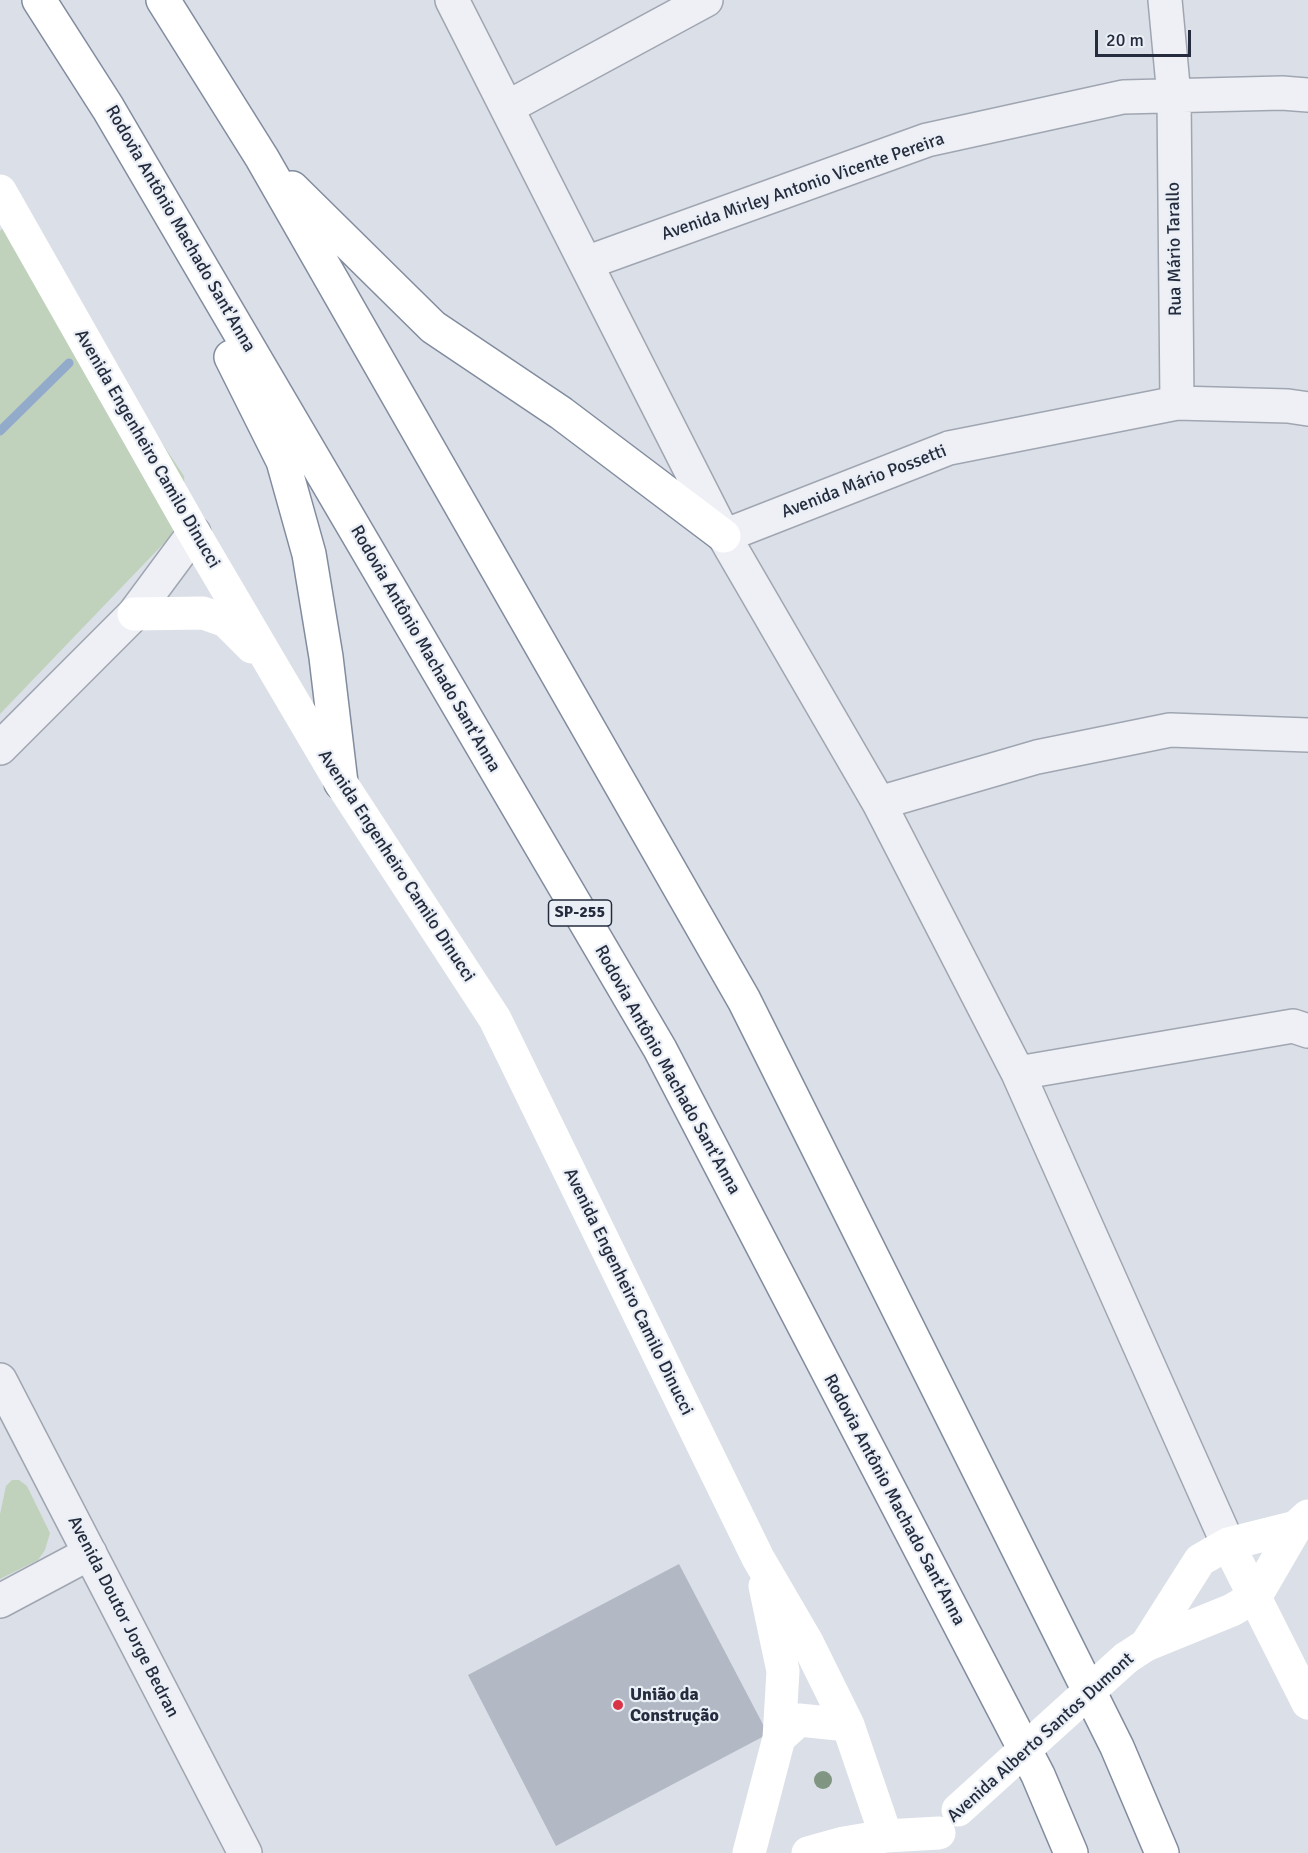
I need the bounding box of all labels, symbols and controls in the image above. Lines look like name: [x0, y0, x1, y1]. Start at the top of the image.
scale bar: [1098, 18, 1194, 56]
text: 20 m: [1106, 29, 1144, 51]
street label: Rodovia Antônio Machado Sant'Anna: [100, 102, 260, 356]
street label: Avenida Mirley Antonio Vicente Pereira: [659, 128, 947, 246]
street label: Rua Mário Tarallo: [1163, 182, 1187, 316]
street label: Avenida Engenheiro Camilo Dinucci: [70, 326, 224, 572]
street label: Avenida Mário Possetti: [778, 441, 950, 523]
street label: Rodovia Antônio Machado Sant'Anna: [345, 522, 505, 776]
street label: Avenida Engenheiro Camilo Dinucci: [313, 746, 479, 986]
road number: SP-255: [548, 900, 612, 926]
street label: Rodovia Antônio Machado Sant'Anna: [589, 942, 745, 1198]
street label: Avenida Engenheiro Camilo Dinucci: [559, 1165, 697, 1419]
street label: Rodovia Antônio Machado Sant'Anna: [818, 1371, 970, 1629]
street label: Avenida Doutor Jorge Bedran: [63, 1513, 183, 1721]
street label: Avenida Alberto Santos Dumont: [943, 1648, 1139, 1828]
place label: União da Construção: [630, 1684, 719, 1726]
marker: União da Construção: [611, 1698, 625, 1712]

